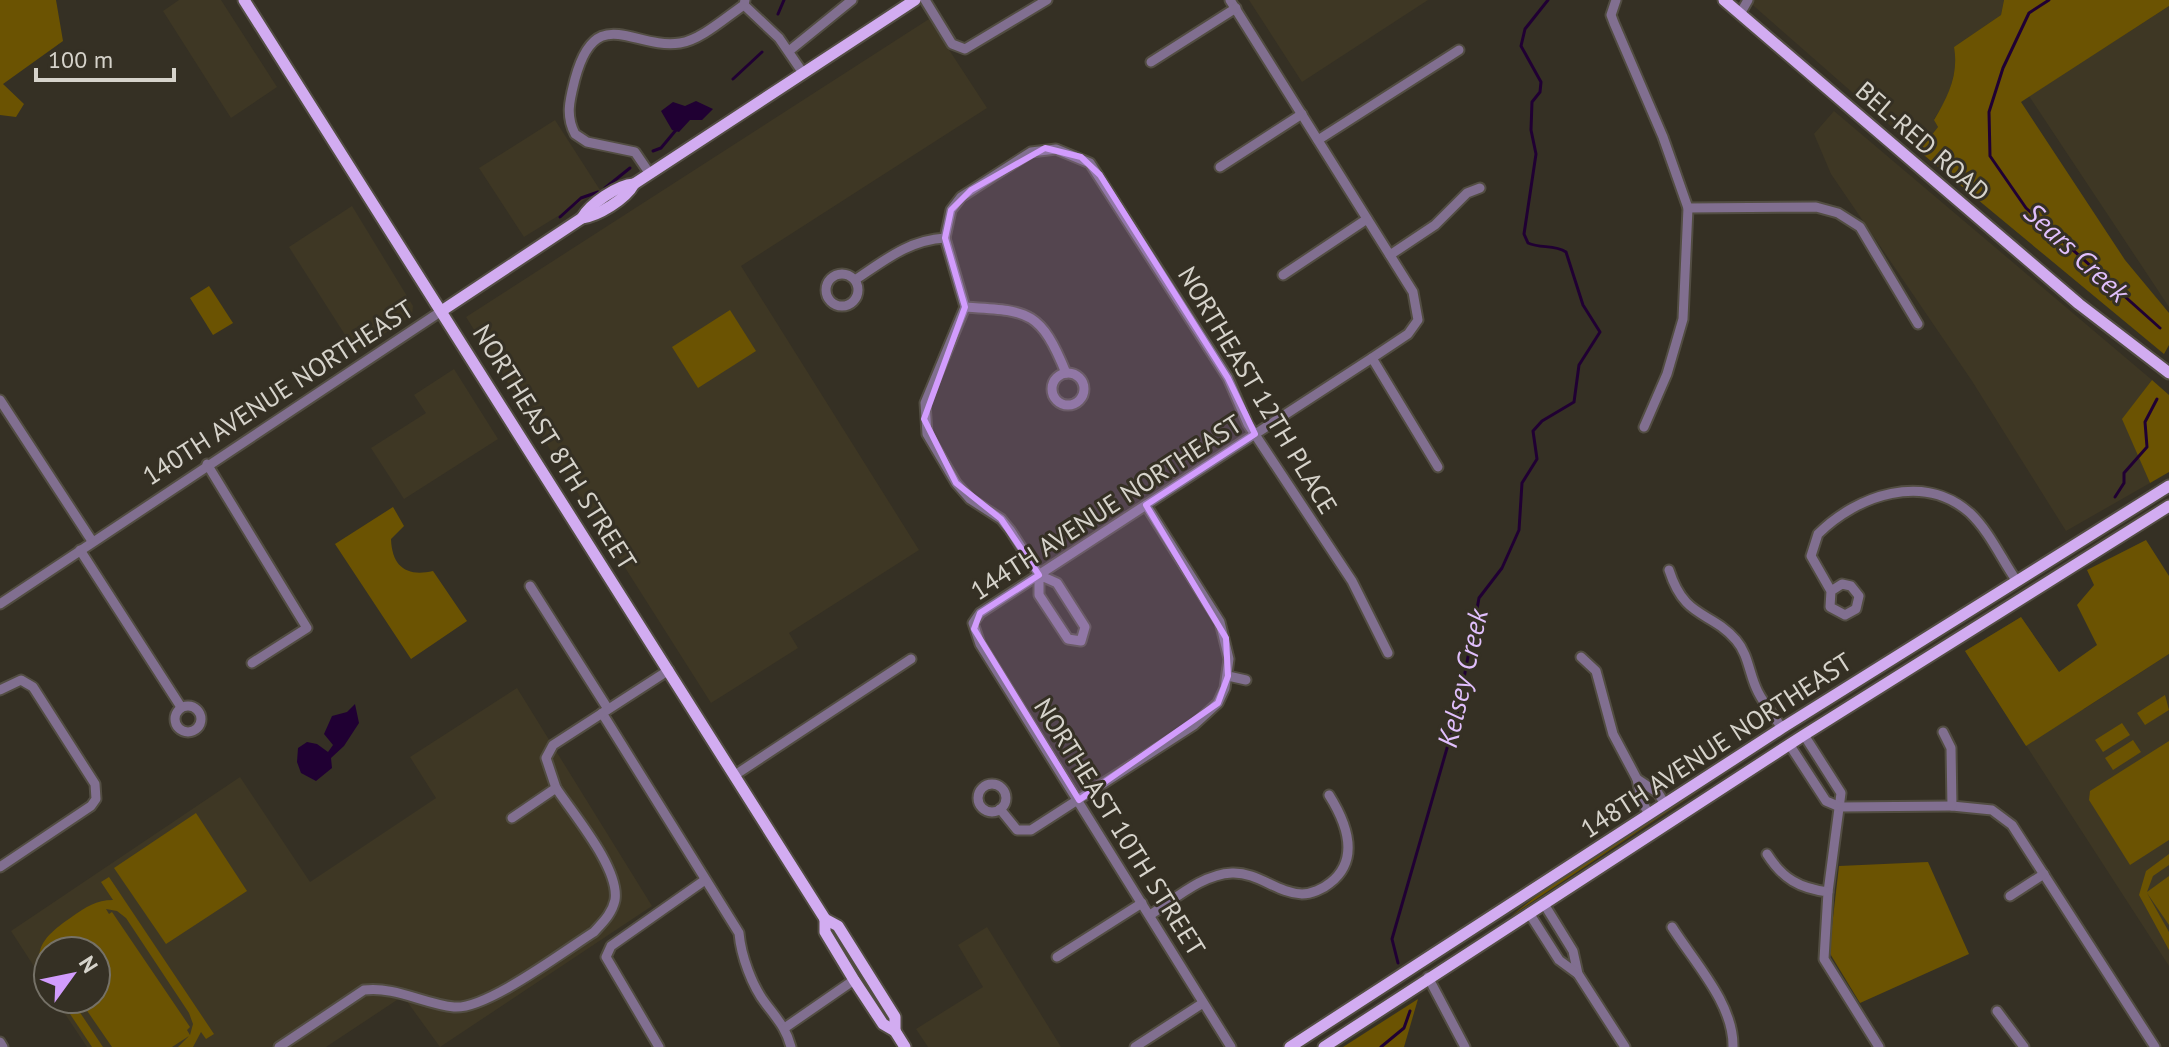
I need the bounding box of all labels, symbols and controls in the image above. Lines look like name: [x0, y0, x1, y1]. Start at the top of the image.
scale bar: [36, 32, 174, 82]
text: 100 m: [48, 44, 113, 75]
street label: BEL-RED ROAD: [1849, 74, 1997, 208]
water label: Sears Creek: [2017, 194, 2138, 311]
street label: NORTHEAST 12TH PLACE: [1171, 260, 1345, 520]
street label: 140TH AVENUE NORTHEAST: [136, 292, 420, 492]
street label: NORTHEAST 8TH STREET: [466, 318, 644, 576]
street label: 144TH AVENUE NORTHEAST: [964, 407, 1248, 607]
water label: Kelsey Creek: [1428, 604, 1496, 751]
street label: 148TH AVENUE NORTHEAST: [1574, 645, 1858, 845]
street label: NORTHEAST 10TH STREET: [1027, 692, 1213, 962]
north arrow: [32, 935, 112, 1015]
text: N: [73, 950, 104, 978]

